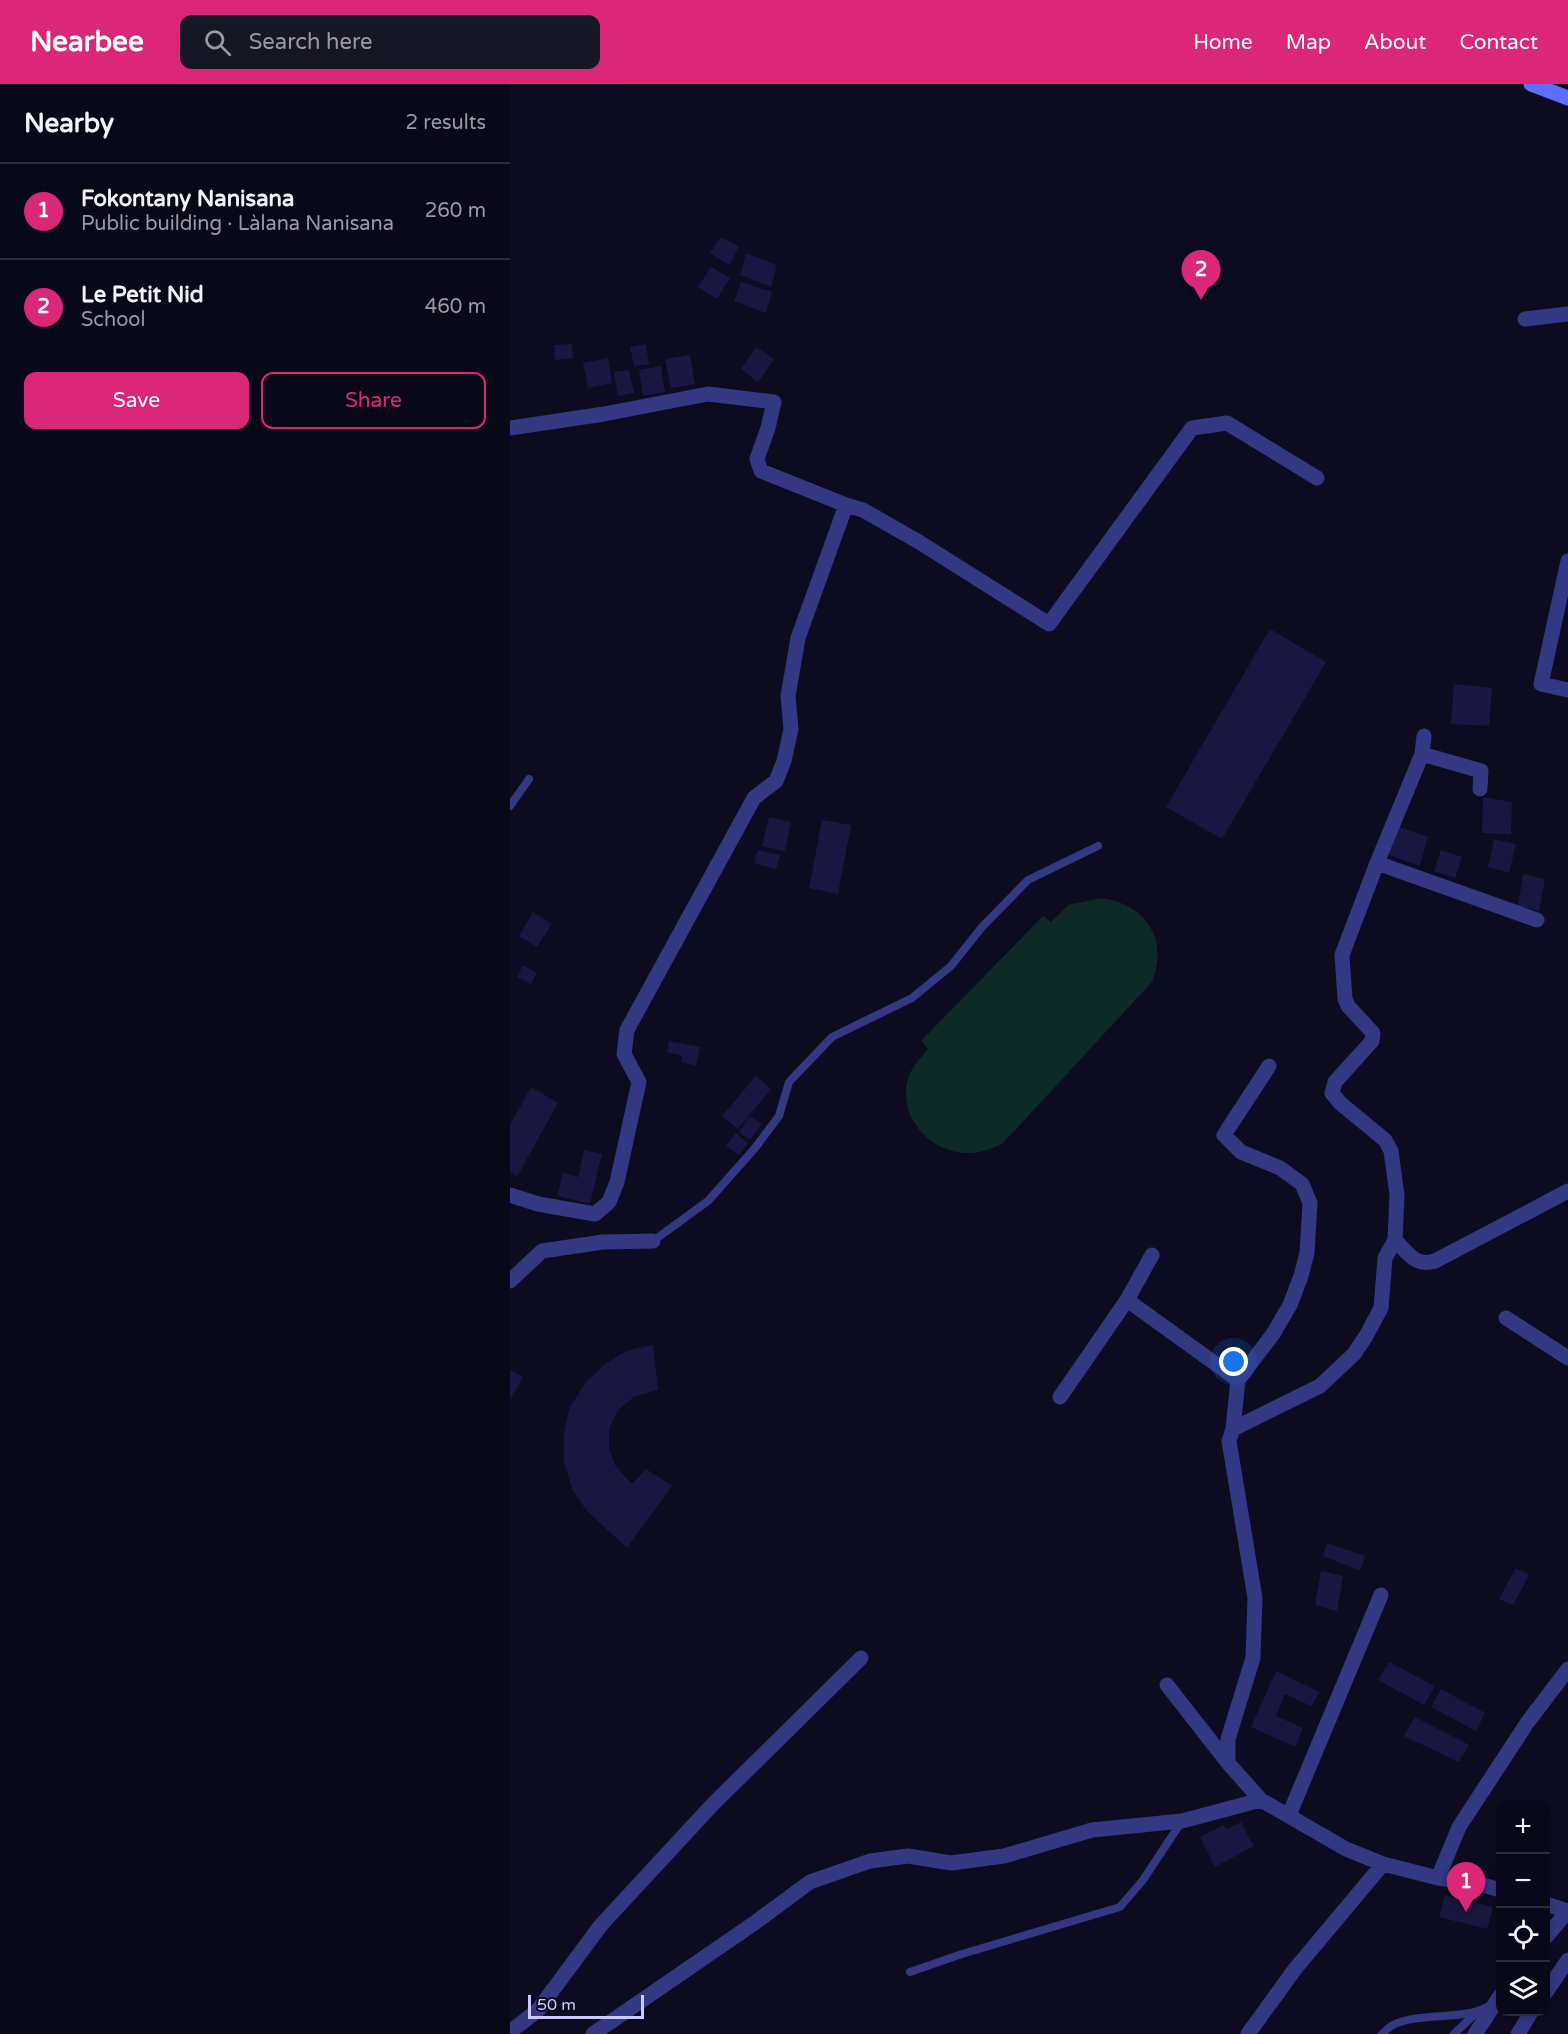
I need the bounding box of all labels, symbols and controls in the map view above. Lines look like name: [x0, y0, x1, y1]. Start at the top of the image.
search box: [180, 15, 600, 69]
text: Nearbee: [30, 25, 144, 59]
icon: search: [201, 26, 234, 59]
text: Search here: [249, 29, 372, 55]
text: Home: [1193, 30, 1253, 55]
text: Map: [1286, 30, 1331, 55]
text: About: [1364, 30, 1426, 55]
text: Contact: [1459, 30, 1538, 55]
text: Nearby: [24, 108, 114, 139]
text: 2 results: [406, 111, 486, 135]
text: Fokontany Nanisana: [81, 186, 294, 212]
text: 1: [37, 199, 50, 223]
text: 260 m: [425, 199, 486, 223]
text: Public building · Làlana Nanisana: [81, 212, 394, 236]
pin: 2: [1182, 250, 1220, 300]
text: Le Petit Nid: [81, 282, 204, 308]
text: 2: [37, 295, 50, 319]
text: 460 m: [425, 295, 486, 319]
text: School: [81, 308, 145, 332]
button: Save: [24, 372, 249, 429]
button: Share: [261, 372, 486, 429]
your location: [1219, 1347, 1248, 1376]
map controls: [1496, 1800, 1550, 2016]
button: +: [1496, 1800, 1550, 1854]
button: −: [1496, 1854, 1550, 1908]
pin: 1: [1446, 1862, 1486, 1912]
button: locate: [1496, 1908, 1550, 1962]
button: layers: [1496, 1962, 1550, 2016]
scale bar: [528, 1992, 644, 2020]
text: 50 m: [537, 1995, 576, 2015]

